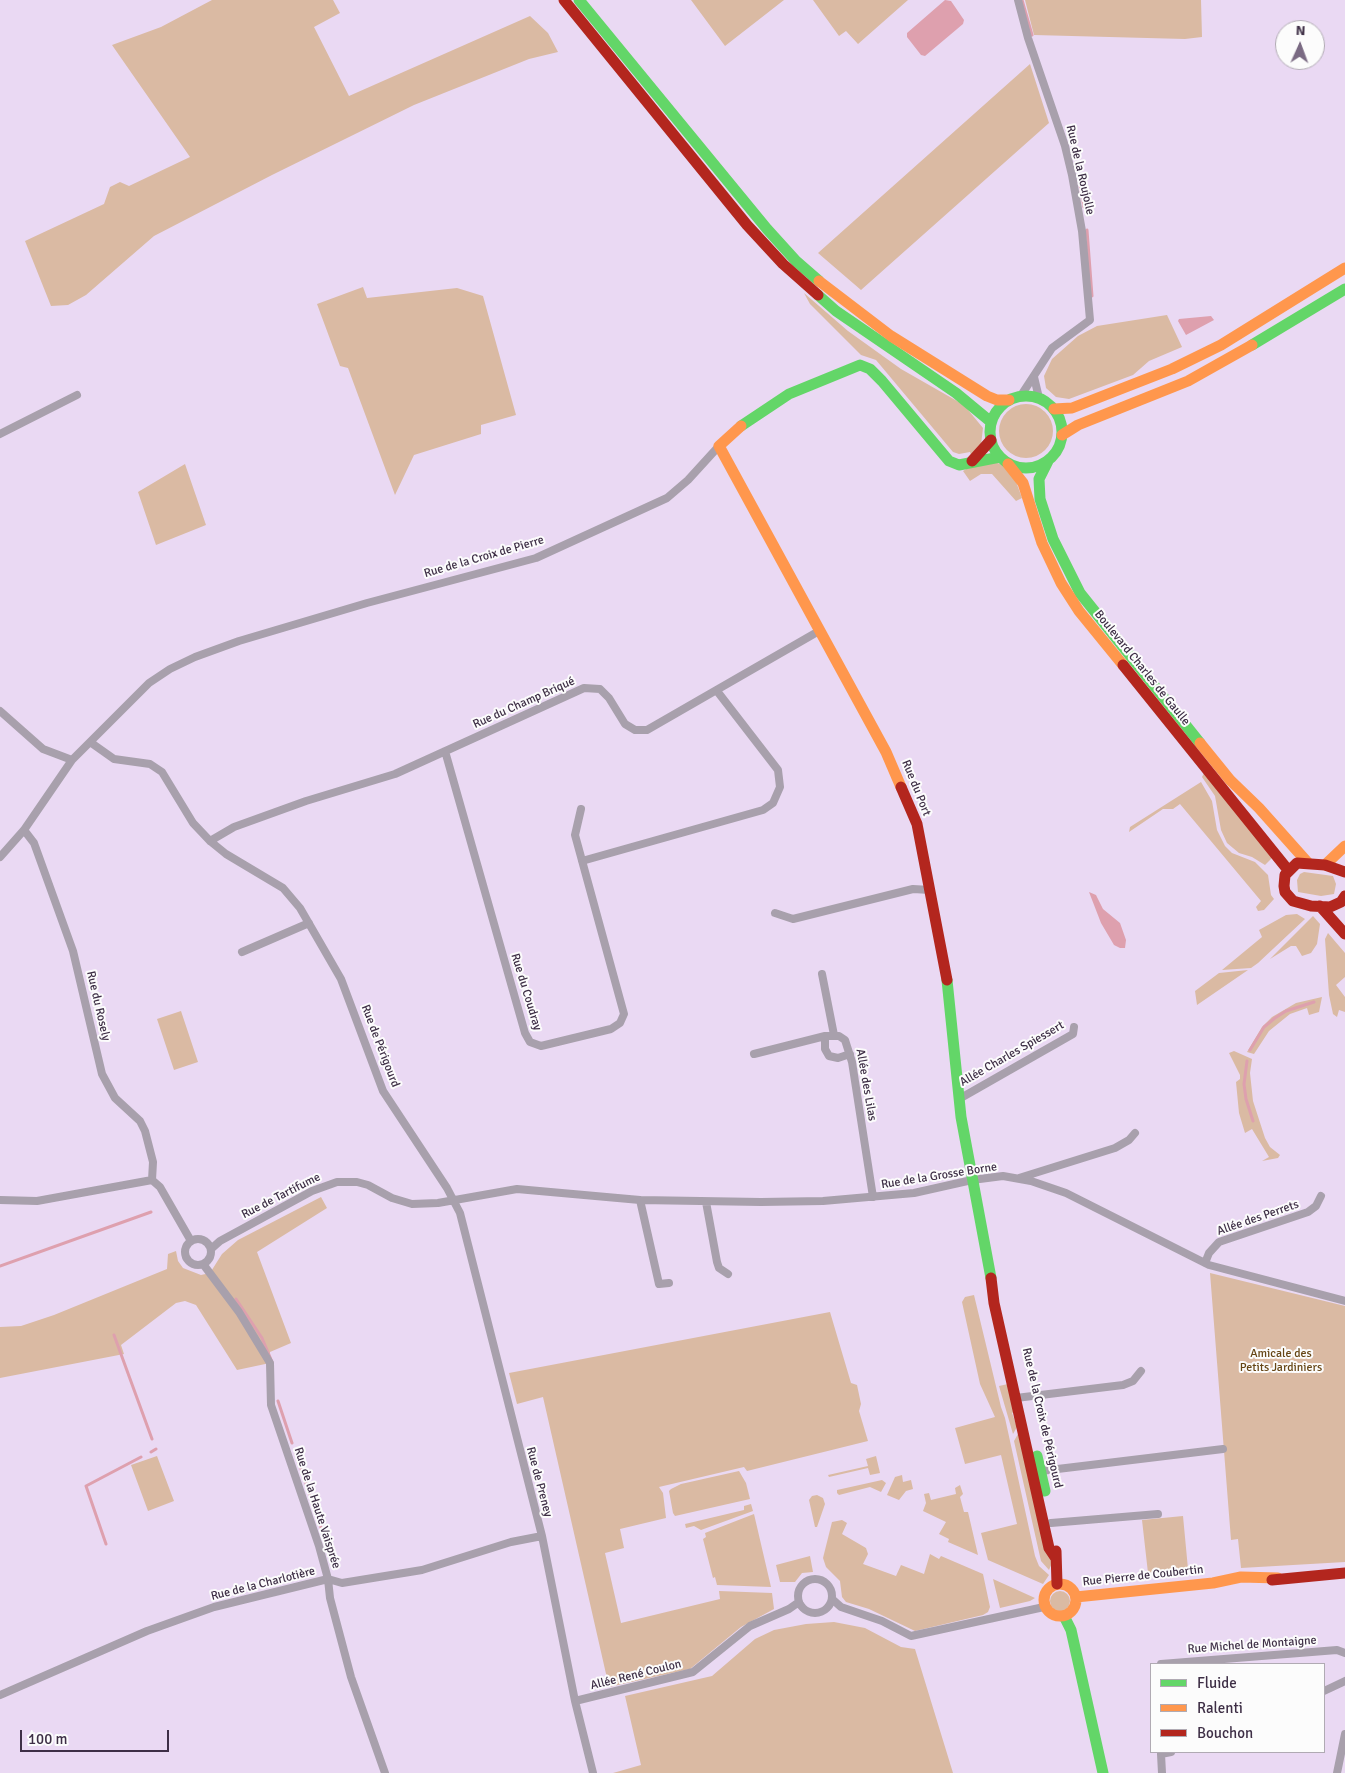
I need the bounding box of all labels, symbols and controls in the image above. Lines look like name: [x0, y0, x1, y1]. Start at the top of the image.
north arrow: [1275, 20, 1325, 70]
text: N: [1295, 22, 1306, 39]
street label: Rue de la Roujolle: [1063, 124, 1097, 216]
street label: Rue de la Croix de Pierre: [422, 533, 546, 581]
street label: Boulevard Charles de Gaulle: [1091, 608, 1193, 728]
street label: Rue du Champ Briqué: [471, 674, 577, 732]
street label: Rue du Port: [898, 758, 934, 818]
street label: Rue du Coudray: [507, 952, 545, 1032]
street label: Rue du Rosely: [83, 970, 113, 1042]
street label: Rue de Périgourd: [358, 1003, 402, 1089]
street label: Allée Charles Spiessert: [957, 1018, 1067, 1090]
street label: Allée des Lilas: [853, 1048, 879, 1122]
street label: Rue de la Grosse Borne: [880, 1160, 998, 1192]
street label: Rue de Tartifume: [239, 1170, 323, 1222]
street label: Allée des Perrets: [1215, 1197, 1301, 1239]
street label: Rue de la Croix de Périgourd: [1019, 1346, 1065, 1490]
park label: Amicale des Petits Jardiniers: [1240, 1347, 1322, 1375]
street label: Rue de Preney: [523, 1445, 555, 1519]
street label: Rue de la Haute Vaisprée: [291, 1446, 343, 1570]
street label: Rue Pierre de Coubertin: [1082, 1562, 1204, 1590]
street label: Rue de la Charlotière: [209, 1564, 317, 1604]
street label: Rue Michel de Montaigne: [1187, 1633, 1317, 1657]
street label: Allée René Coulon: [589, 1657, 683, 1693]
legend: [1150, 1663, 1325, 1753]
text: Fluide: [1197, 1674, 1237, 1692]
text: Ralenti: [1197, 1699, 1243, 1717]
scale bar: [22, 1720, 171, 1752]
text: Bouchon: [1197, 1724, 1253, 1742]
text: 100 m: [28, 1730, 68, 1748]

